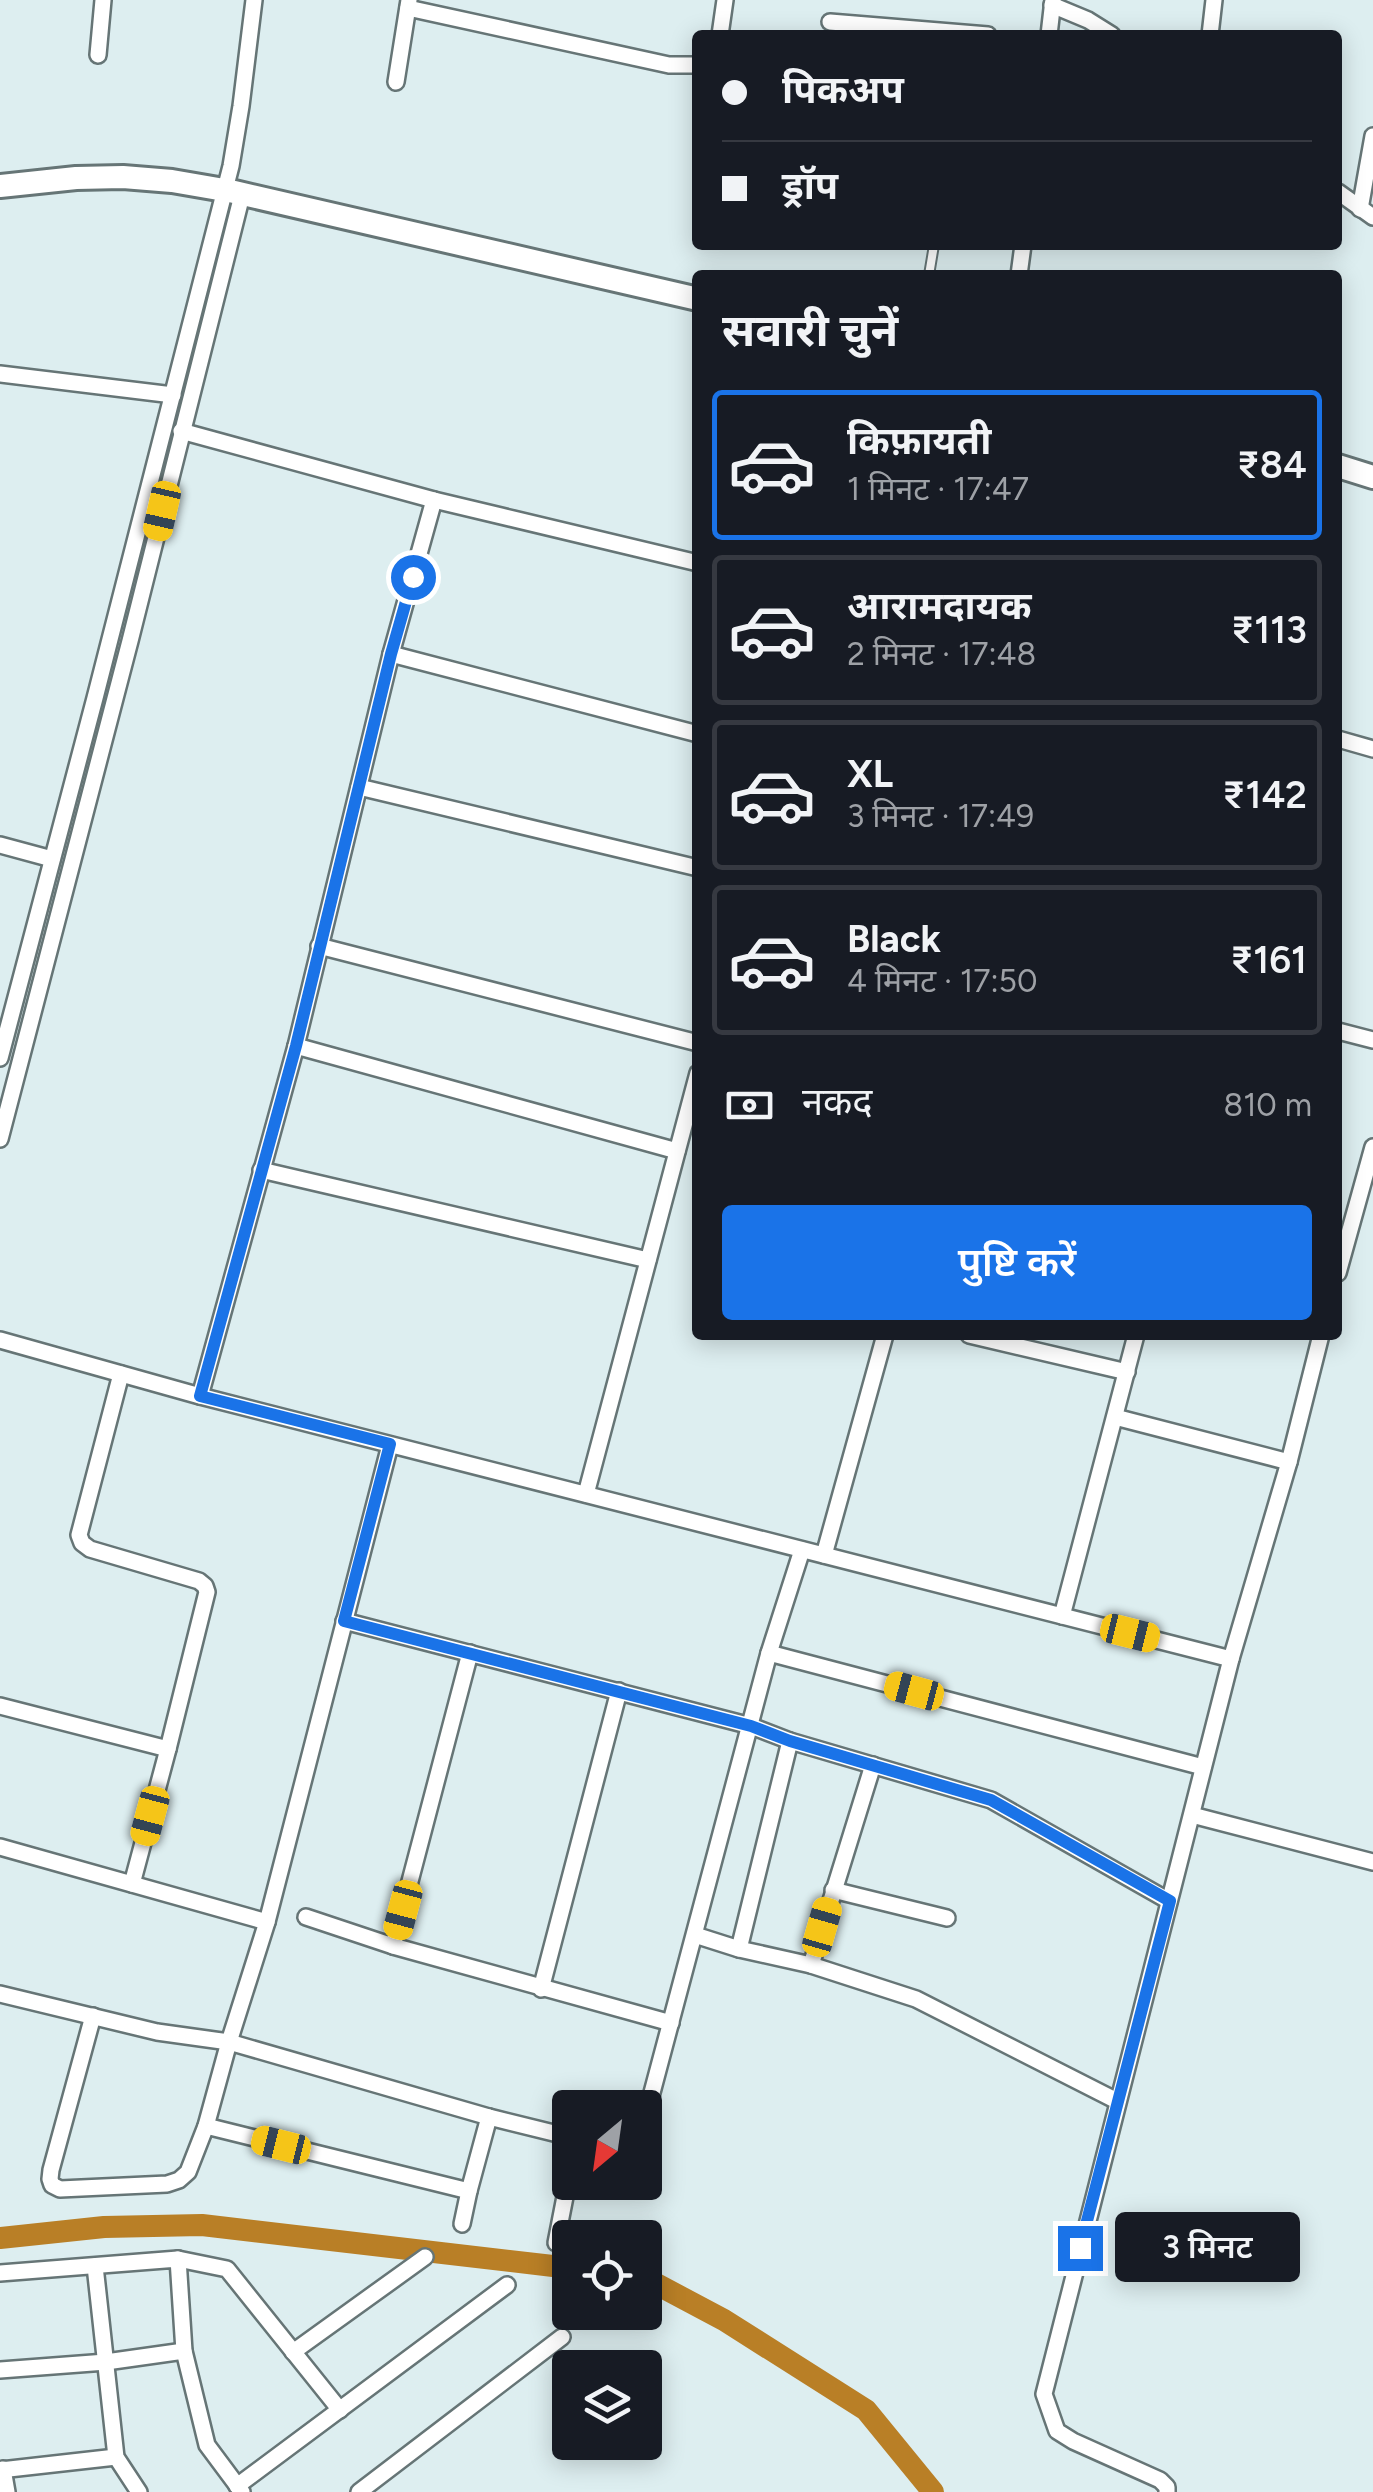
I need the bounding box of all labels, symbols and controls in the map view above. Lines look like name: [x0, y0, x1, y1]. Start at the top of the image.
text: पिकअप: [782, 67, 904, 113]
text: ड्रॉप: [782, 163, 838, 209]
text: सवारी चुनें: [722, 303, 898, 357]
text: किफ़ायती: [847, 418, 991, 464]
icon: car: [727, 420, 817, 510]
text: ₹84: [1237, 442, 1307, 488]
text: 1 मिनट · 17:47: [847, 470, 1029, 508]
car: [141, 478, 183, 544]
route start: [391, 555, 436, 600]
text: आरामदायक: [847, 583, 1031, 629]
icon: car: [727, 585, 817, 675]
text: ₹113: [1231, 607, 1307, 653]
text: 2 मिनट · 17:48: [847, 635, 1036, 673]
icon: car: [727, 750, 817, 840]
text: XL: [847, 751, 893, 797]
text: ₹142: [1222, 772, 1307, 818]
text: 3 मिनट · 17:49: [847, 797, 1034, 835]
icon: car: [727, 915, 817, 1005]
text: Black: [847, 916, 941, 962]
text: ₹161: [1230, 937, 1307, 983]
text: 4 मिनट · 17:50: [847, 962, 1037, 1000]
icon: cash: [722, 1078, 777, 1133]
text: नकद: [802, 1079, 872, 1125]
text: 810 m: [1223, 1086, 1312, 1124]
button: पुष्टि करें: [722, 1205, 1312, 1320]
car: [1097, 1611, 1163, 1655]
car: [881, 1669, 947, 1713]
car: [128, 1783, 172, 1849]
car: [381, 1877, 425, 1943]
car: [799, 1894, 845, 1960]
north arrow: [552, 2090, 662, 2200]
map controls: [552, 2090, 662, 2460]
car: [248, 2123, 314, 2167]
callout: 3 मिनट: [1115, 2213, 1300, 2283]
button: locate: [552, 2220, 662, 2330]
route end: [1058, 2226, 1103, 2271]
text: 3 मिनट: [1162, 2228, 1253, 2266]
button: layers: [552, 2350, 662, 2460]

